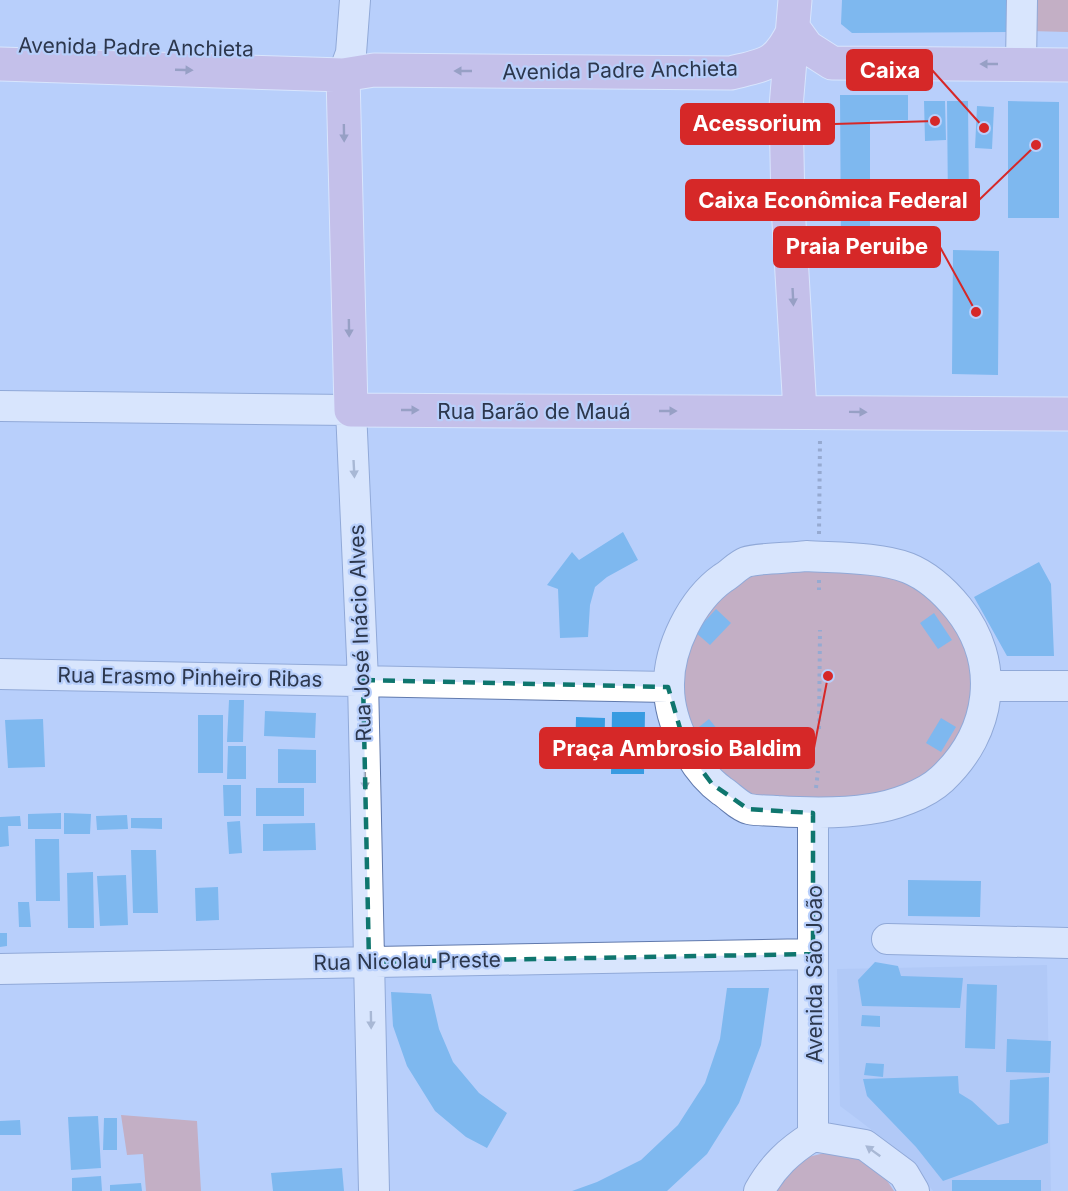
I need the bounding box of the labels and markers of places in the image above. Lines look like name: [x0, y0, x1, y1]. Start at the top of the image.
callout: Caixa: [847, 50, 932, 90]
callout: Acessorium: [681, 104, 834, 144]
callout: Caixa Econômica Federal: [686, 180, 979, 220]
callout: Praia Peruibe: [774, 227, 940, 267]
callout: Praça Ambrosio Baldim: [540, 728, 814, 768]

